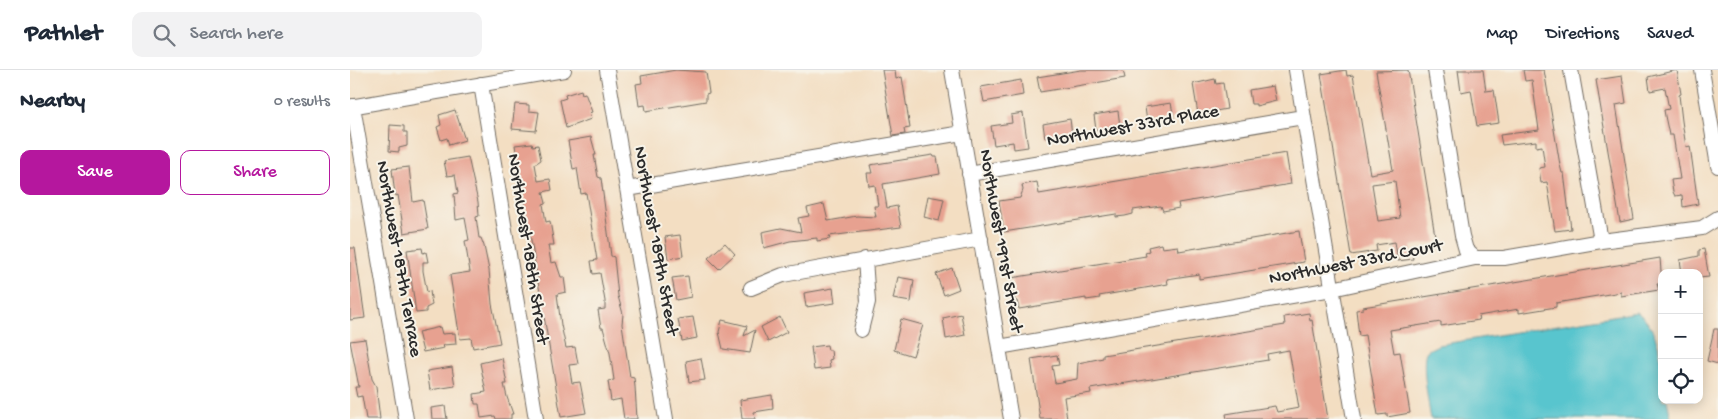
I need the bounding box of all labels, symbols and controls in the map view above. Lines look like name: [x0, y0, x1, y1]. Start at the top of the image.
search box: [132, 12, 482, 57]
text: Pathlet: [25, 20, 102, 49]
icon: search: [150, 21, 178, 49]
text: Search here: [190, 23, 283, 46]
text: Map: [1486, 24, 1518, 45]
text: Directions: [1546, 24, 1619, 45]
text: Saved: [1647, 24, 1693, 45]
text: Nearby: [20, 90, 85, 115]
text: 0 results: [274, 93, 330, 112]
street label: Northwest 33rd Place: [1045, 101, 1221, 153]
street label: Northwest 189th Street: [627, 145, 683, 339]
street label: Northwest 191st Street: [973, 148, 1028, 337]
button: Save: [20, 150, 170, 195]
button: Share: [180, 150, 330, 195]
street label: Northwest 188th Street: [501, 152, 554, 348]
street label: Northwest 187th Terrace: [369, 159, 427, 359]
street label: Northwest 33rd Court: [1267, 234, 1447, 291]
map controls: [1658, 269, 1703, 404]
button: +: [1658, 269, 1703, 314]
button: −: [1658, 314, 1703, 359]
button: locate: [1658, 359, 1703, 404]

